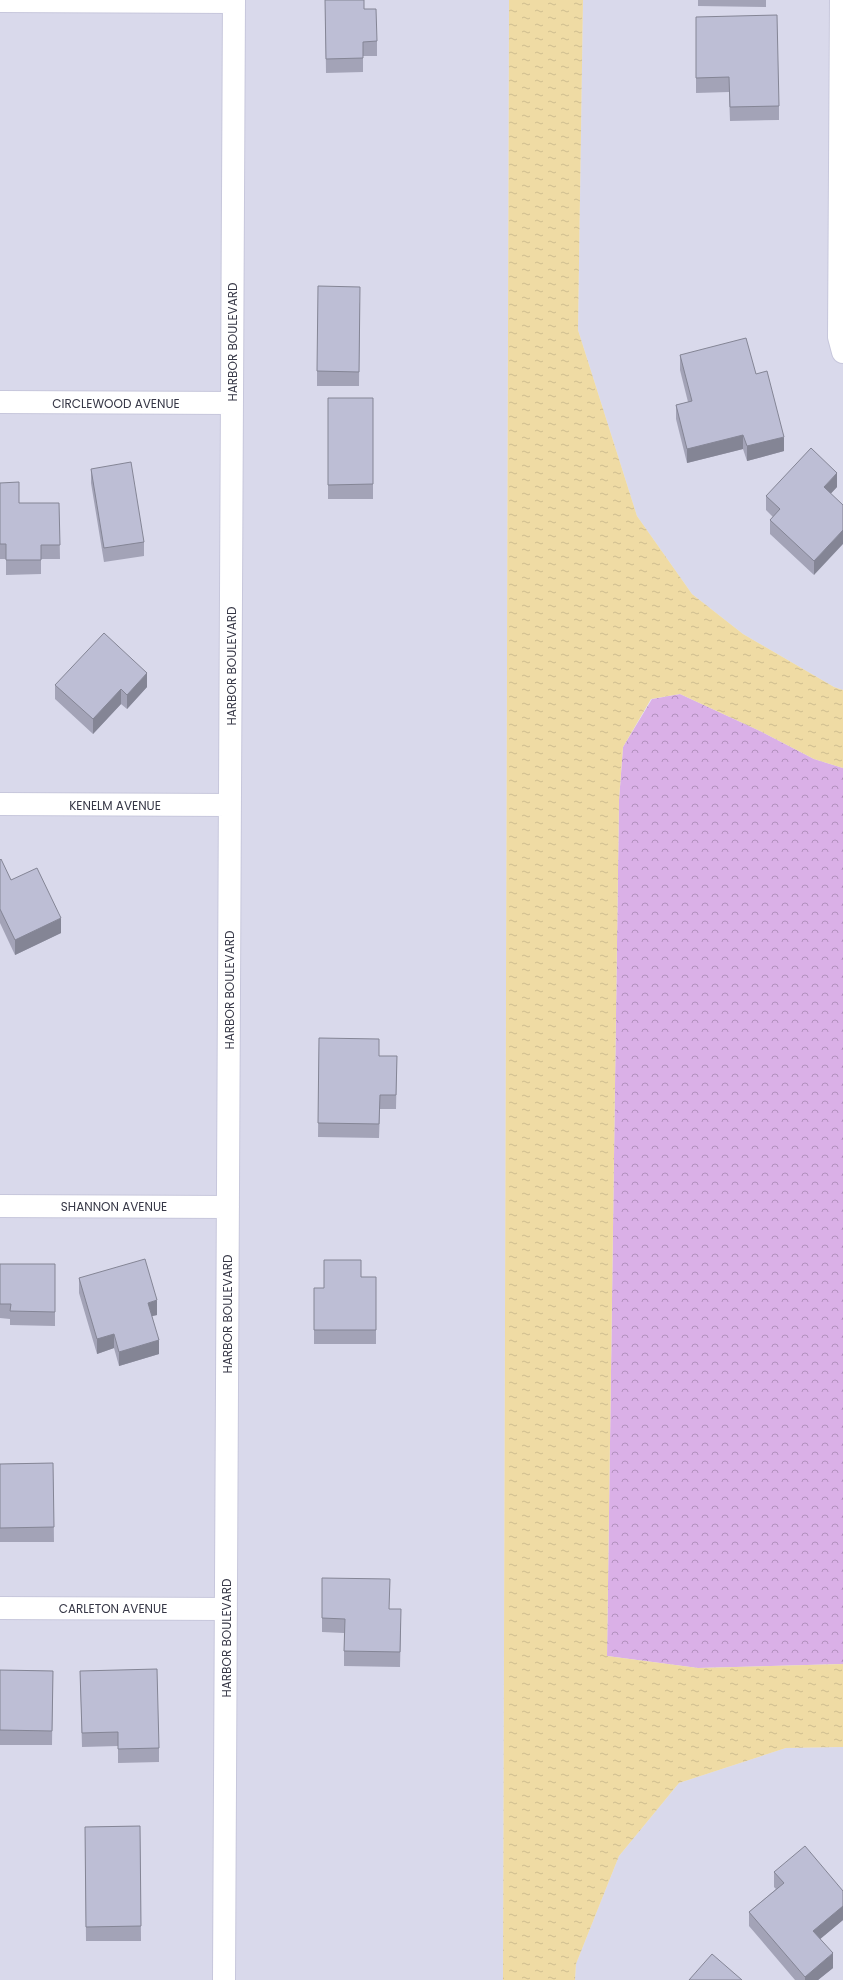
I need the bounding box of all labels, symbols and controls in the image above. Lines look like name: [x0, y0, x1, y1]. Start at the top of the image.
street label: HARBOR BOULEVARD: [224, 282, 241, 402]
street label: CIRCLEWOOD AVENUE: [52, 395, 180, 412]
street label: HARBOR BOULEVARD: [223, 606, 240, 726]
street label: KENELM AVENUE: [69, 797, 161, 814]
street label: HARBOR BOULEVARD: [221, 930, 238, 1050]
street label: SHANNON AVENUE: [61, 1198, 167, 1215]
street label: HARBOR BOULEVARD: [219, 1254, 236, 1374]
street label: HARBOR BOULEVARD: [218, 1578, 235, 1698]
street label: CARLETON AVENUE: [59, 1600, 167, 1617]

